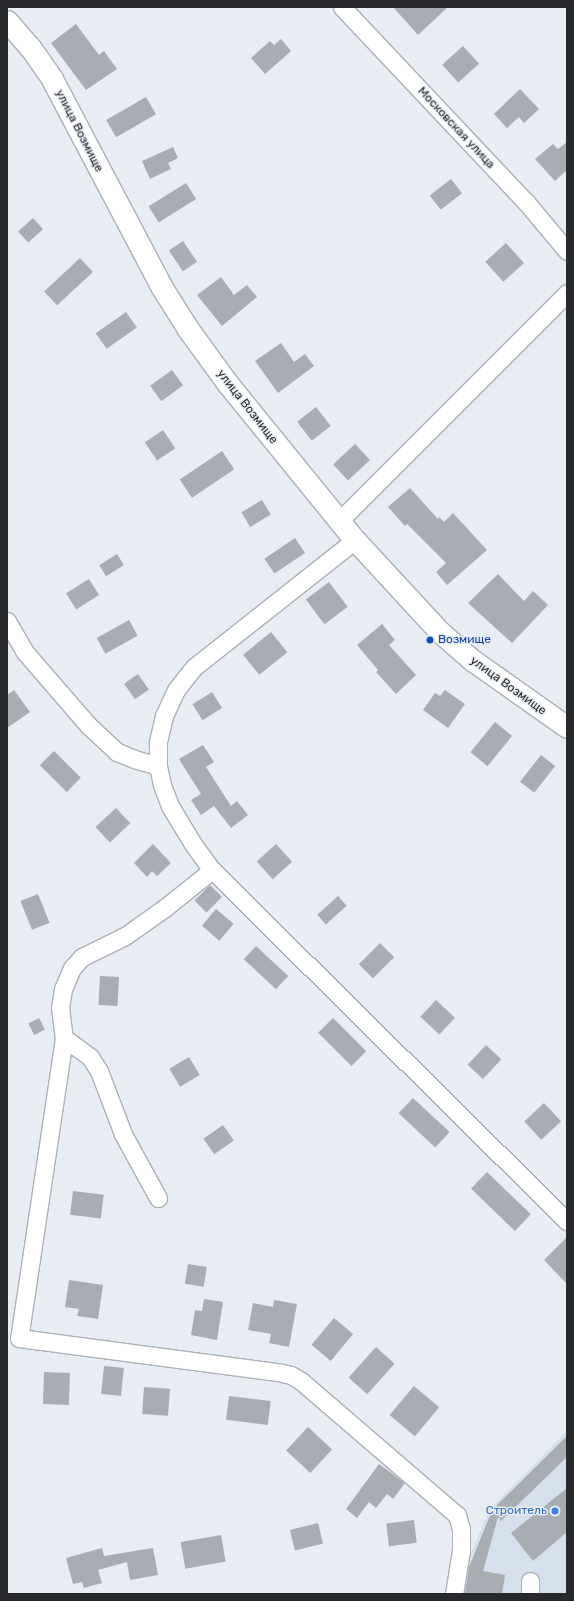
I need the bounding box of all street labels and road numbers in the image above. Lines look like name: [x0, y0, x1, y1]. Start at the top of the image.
street label: Московская улица: [414, 84, 498, 172]
street label: улица Возмище: [52, 87, 106, 175]
street label: улица Возмище: [213, 367, 281, 447]
street label: улица Возмище: [467, 654, 549, 718]

